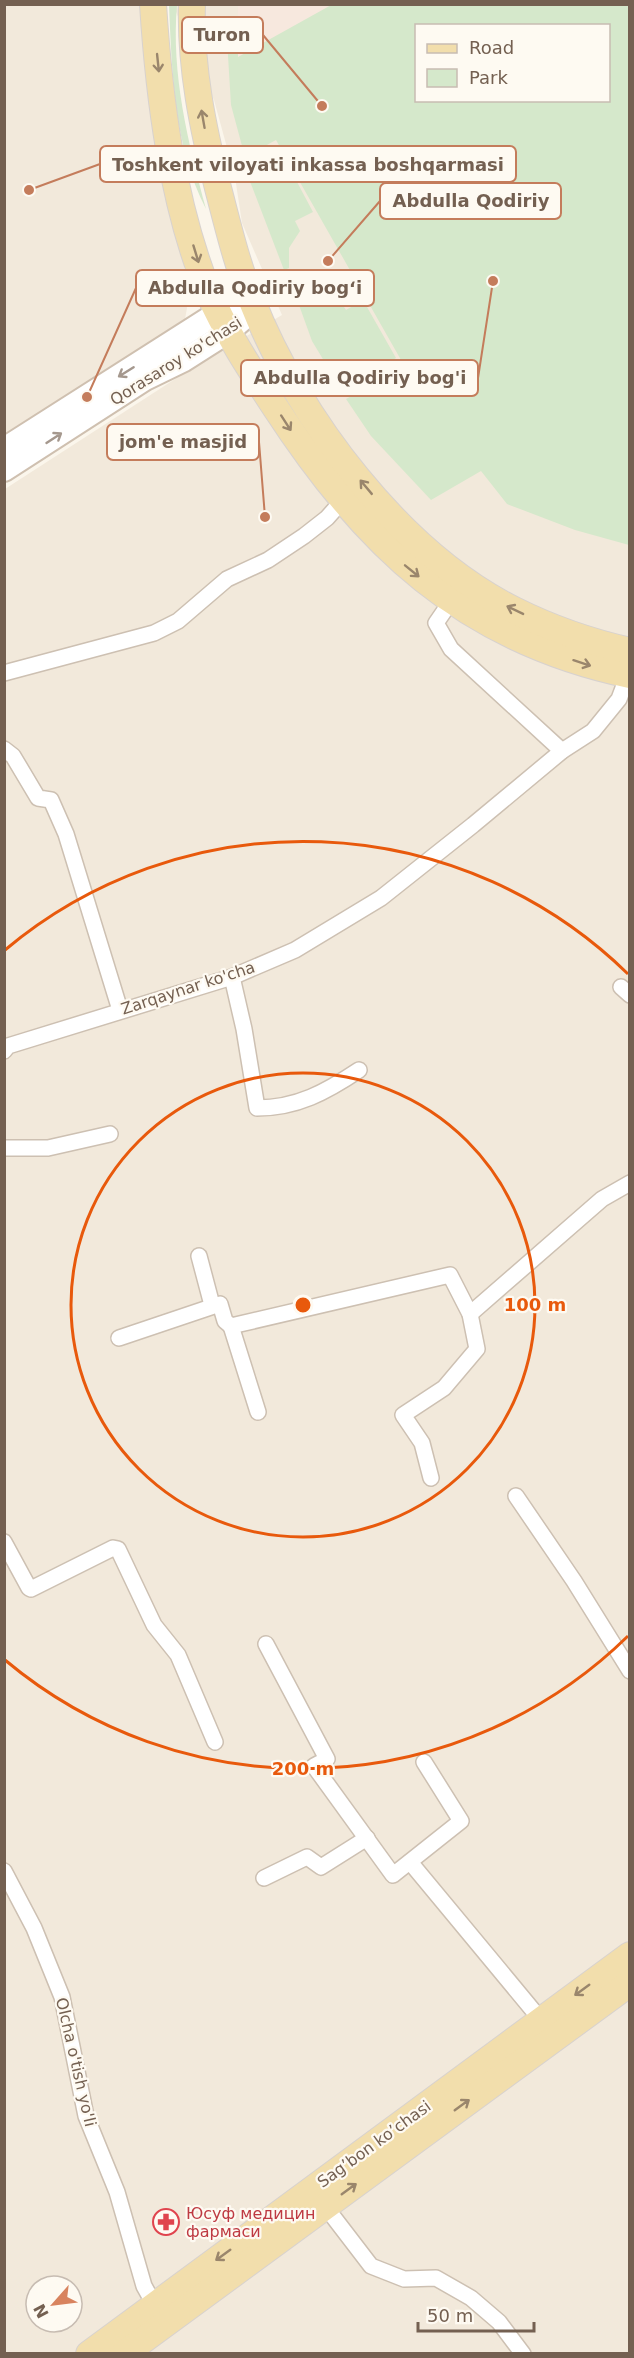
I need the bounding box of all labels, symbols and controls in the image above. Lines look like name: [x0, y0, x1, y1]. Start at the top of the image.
callout: Turon: [182, 17, 263, 53]
text: Turon: [193, 24, 251, 45]
legend: [415, 24, 610, 102]
text: Road: [469, 37, 514, 58]
one-way arrow: [153, 52, 164, 72]
text: Park: [469, 67, 508, 88]
one-way arrow: [197, 110, 208, 130]
callout: Toshkent viloyati inkassa boshqarmasi: [100, 146, 516, 182]
text: Toshkent viloyati inkassa boshqarmasi: [112, 154, 504, 175]
callout: Abdulla Qodiriy: [380, 183, 561, 219]
text: Abdulla Qodiriy: [393, 190, 550, 211]
one-way arrow: [191, 244, 202, 263]
callout: Abdulla Qodiriy bogʻi: [136, 270, 374, 306]
text: Abdulla Qodiriy bogʻi: [148, 277, 362, 298]
street label: Qorasaroy ko'chasi: [107, 313, 245, 409]
callout: Abdulla Qodiriy bog'i: [241, 360, 478, 396]
one-way arrow: [118, 366, 135, 378]
text: Abdulla Qodiriy bog'i: [254, 367, 466, 388]
one-way arrow: [279, 415, 292, 432]
callout: jom'e masjid: [107, 424, 259, 460]
text: jom'e masjid: [118, 431, 247, 452]
one-way arrow: [45, 432, 62, 444]
one-way arrow: [359, 480, 373, 495]
one-way arrow: [404, 564, 419, 578]
one-way arrow: [507, 604, 525, 616]
one-way arrow: [572, 658, 591, 669]
street label: Zarqaynar ko'cha: [119, 957, 257, 1019]
text: 100 m: [504, 1294, 566, 1315]
centre of rings: [293, 1295, 313, 1315]
text: 200 m: [272, 1758, 334, 1779]
one-way arrow: [575, 1984, 591, 1996]
street label: Olcha o'tish yo'li: [52, 1996, 100, 2128]
street label: Sag’bon ko’chasi: [314, 2097, 434, 2191]
one-way arrow: [454, 2099, 470, 2111]
one-way arrow: [340, 2182, 356, 2195]
place label: Юсуф медицин фармаси: [186, 2204, 315, 2241]
pharmacy icon: Юсуф медицин фармаси: [151, 2207, 181, 2237]
one-way arrow: [215, 2249, 231, 2261]
north arrow: [24, 2274, 84, 2334]
scale bar: [418, 2295, 534, 2333]
text: N: [30, 2300, 53, 2321]
text: 50 m: [427, 2305, 473, 2326]

